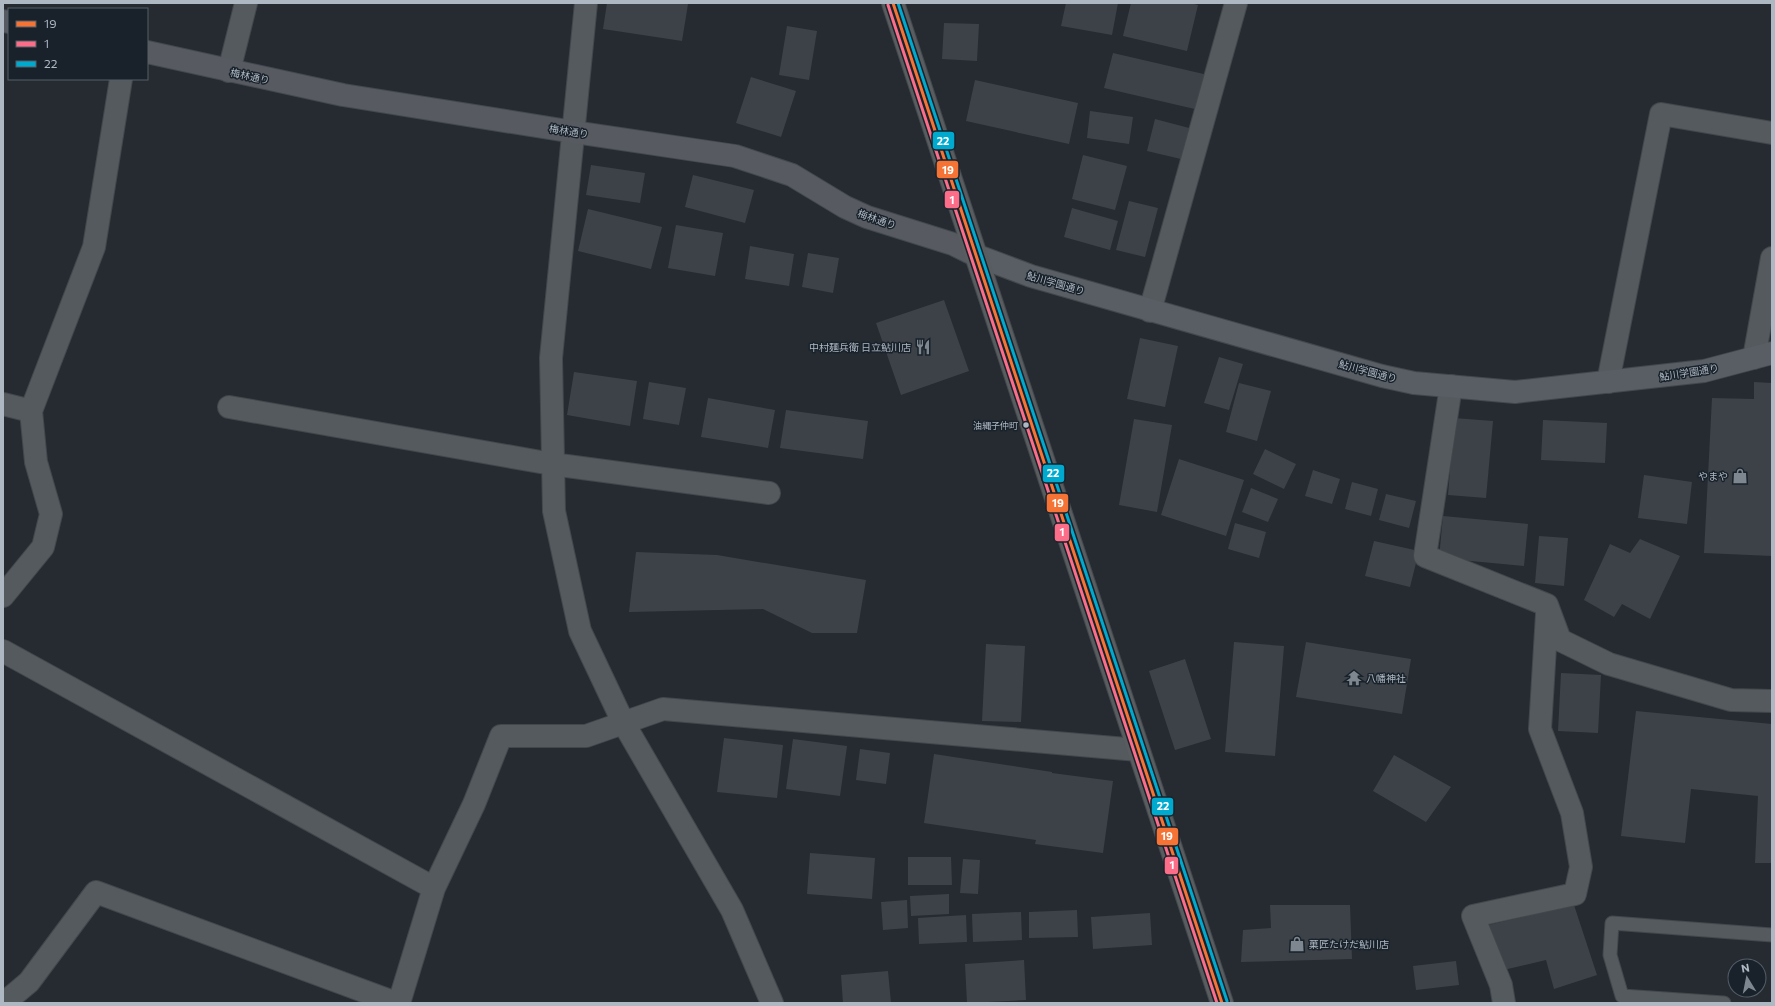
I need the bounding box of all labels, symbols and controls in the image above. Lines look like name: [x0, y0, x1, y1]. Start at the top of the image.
legend: [8, 8, 148, 80]
text: 19: [44, 16, 56, 30]
text: 1: [44, 36, 49, 50]
text: 22: [44, 56, 58, 70]
street label: 梅林通り: [229, 66, 271, 86]
street label: 梅林通り: [548, 122, 590, 140]
line badge: 22: [932, 131, 955, 150]
text: 22: [937, 134, 949, 147]
line badge: 19: [936, 160, 959, 179]
text: 19: [942, 163, 954, 176]
line badge: 1: [944, 190, 960, 209]
text: 1: [950, 193, 955, 206]
street label: 梅林通り: [856, 207, 898, 231]
street label: 鮎川学園通り: [1026, 269, 1086, 297]
restaurant icon: 中村麺兵衛 日立鮎川店: [914, 338, 932, 356]
place label: 中村麺兵衛 日立鮎川店: [809, 341, 911, 353]
street label: 鮎川学園通り: [1337, 357, 1399, 385]
street label: 鮎川学園通り: [1658, 361, 1720, 383]
place label: 油縄子仲町: [973, 420, 1018, 431]
marker: 油縄子仲町: [1021, 420, 1031, 430]
line badge: 22: [1042, 464, 1065, 483]
text: 22: [1047, 466, 1059, 479]
shop icon: やまや: [1731, 467, 1749, 485]
place label: やまや: [1698, 470, 1728, 482]
line badge: 19: [1046, 493, 1069, 513]
text: 19: [1052, 496, 1064, 509]
line badge: 1: [1054, 523, 1070, 542]
text: 1: [1060, 525, 1065, 538]
temple icon: 八幡神社: [1345, 669, 1363, 687]
place label: 八幡神社: [1366, 672, 1406, 684]
line badge: 22: [1151, 797, 1174, 816]
text: 22: [1157, 799, 1169, 812]
line badge: 19: [1156, 827, 1179, 846]
text: 19: [1161, 829, 1173, 842]
line badge: 1: [1164, 856, 1179, 875]
text: 1: [1170, 858, 1175, 871]
shop icon: 菓匠たけだ鮎川店: [1288, 935, 1306, 953]
place label: 菓匠たけだ鮎川店: [1308, 938, 1389, 950]
north arrow: [1727, 958, 1767, 998]
text: N: [1740, 961, 1750, 975]

